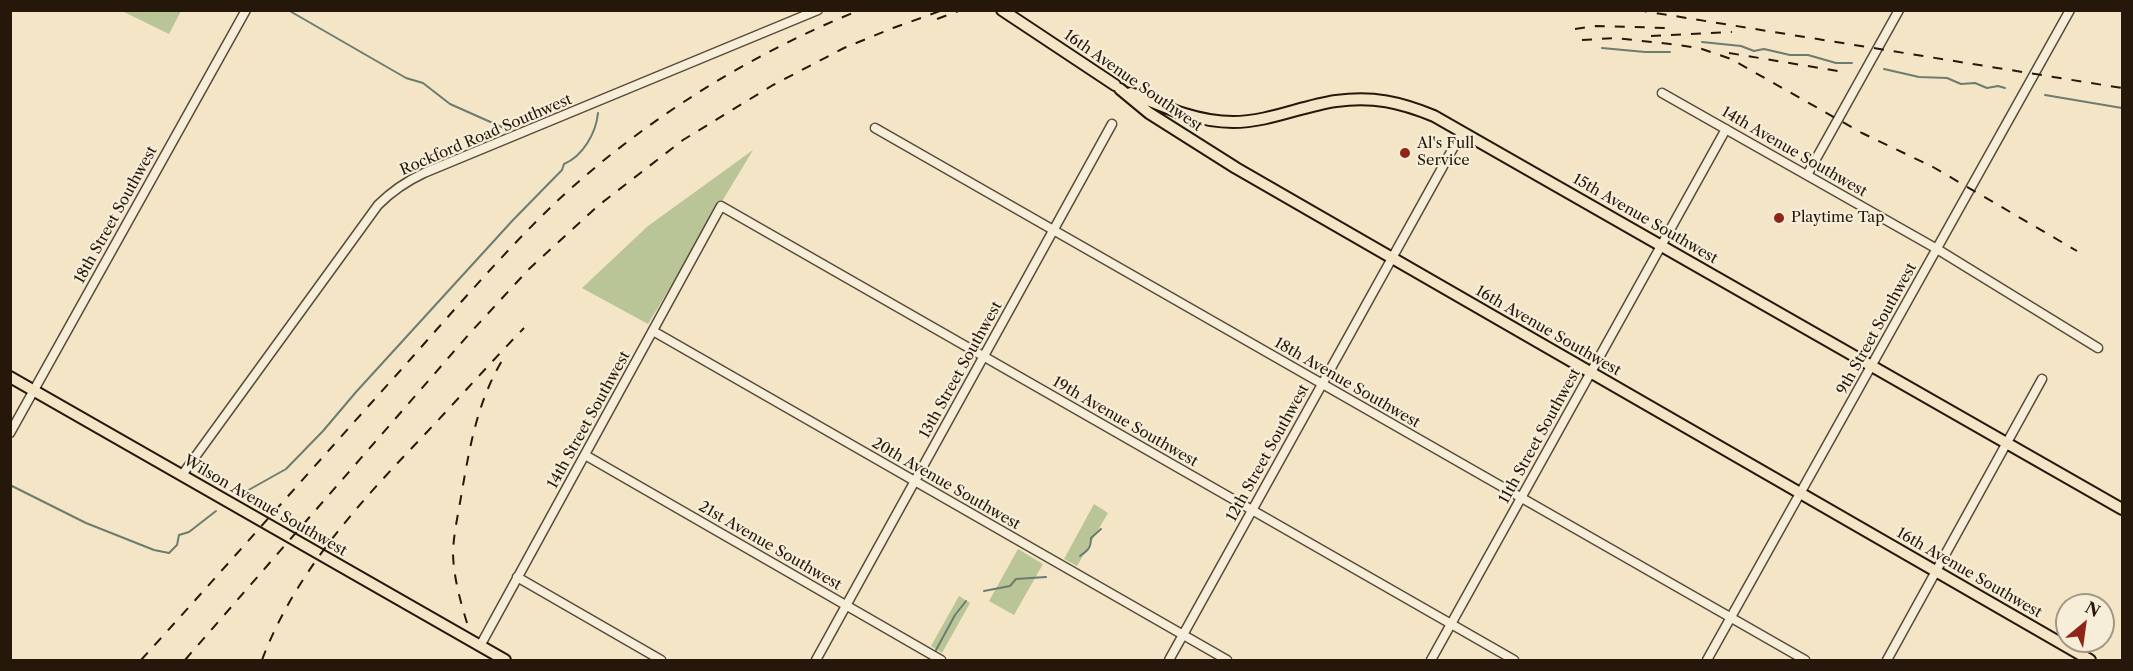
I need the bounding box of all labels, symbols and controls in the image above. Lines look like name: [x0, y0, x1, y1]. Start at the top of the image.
street label: 16th Avenue Southwest: [1060, 26, 1206, 136]
street label: Rockford Road Southwest: [397, 91, 575, 179]
street label: 14th Avenue Southwest: [1718, 103, 1870, 201]
place label: Al's Full Service: [1417, 135, 1474, 170]
street label: 18th Street Southwest: [71, 143, 161, 287]
marker: Al's Full Service: [1398, 146, 1412, 160]
street label: 15th Avenue Southwest: [1569, 170, 1721, 268]
place label: Playtime Tap: [1791, 209, 1884, 227]
marker: Playtime Tap: [1772, 211, 1786, 225]
street label: 9th Street Southwest: [1833, 260, 1921, 398]
street label: 16th Avenue Southwest: [1472, 282, 1624, 380]
street label: 13th Street Southwest: [916, 298, 1006, 442]
street label: 18th Avenue Southwest: [1271, 334, 1423, 432]
street label: 14th Street Southwest: [544, 348, 634, 492]
street label: 11th Street Southwest: [1495, 365, 1585, 507]
street label: 19th Avenue Southwest: [1049, 373, 1201, 471]
street label: 12th Street Southwest: [1223, 381, 1313, 525]
street label: 20th Avenue Southwest: [869, 434, 1023, 534]
street label: Wilson Avenue Southwest: [180, 452, 350, 560]
street label: 21st Avenue Southwest: [695, 498, 845, 594]
street label: 16th Avenue Southwest: [1893, 524, 2045, 622]
north arrow: [2055, 593, 2115, 653]
text: N: [2082, 597, 2104, 621]

